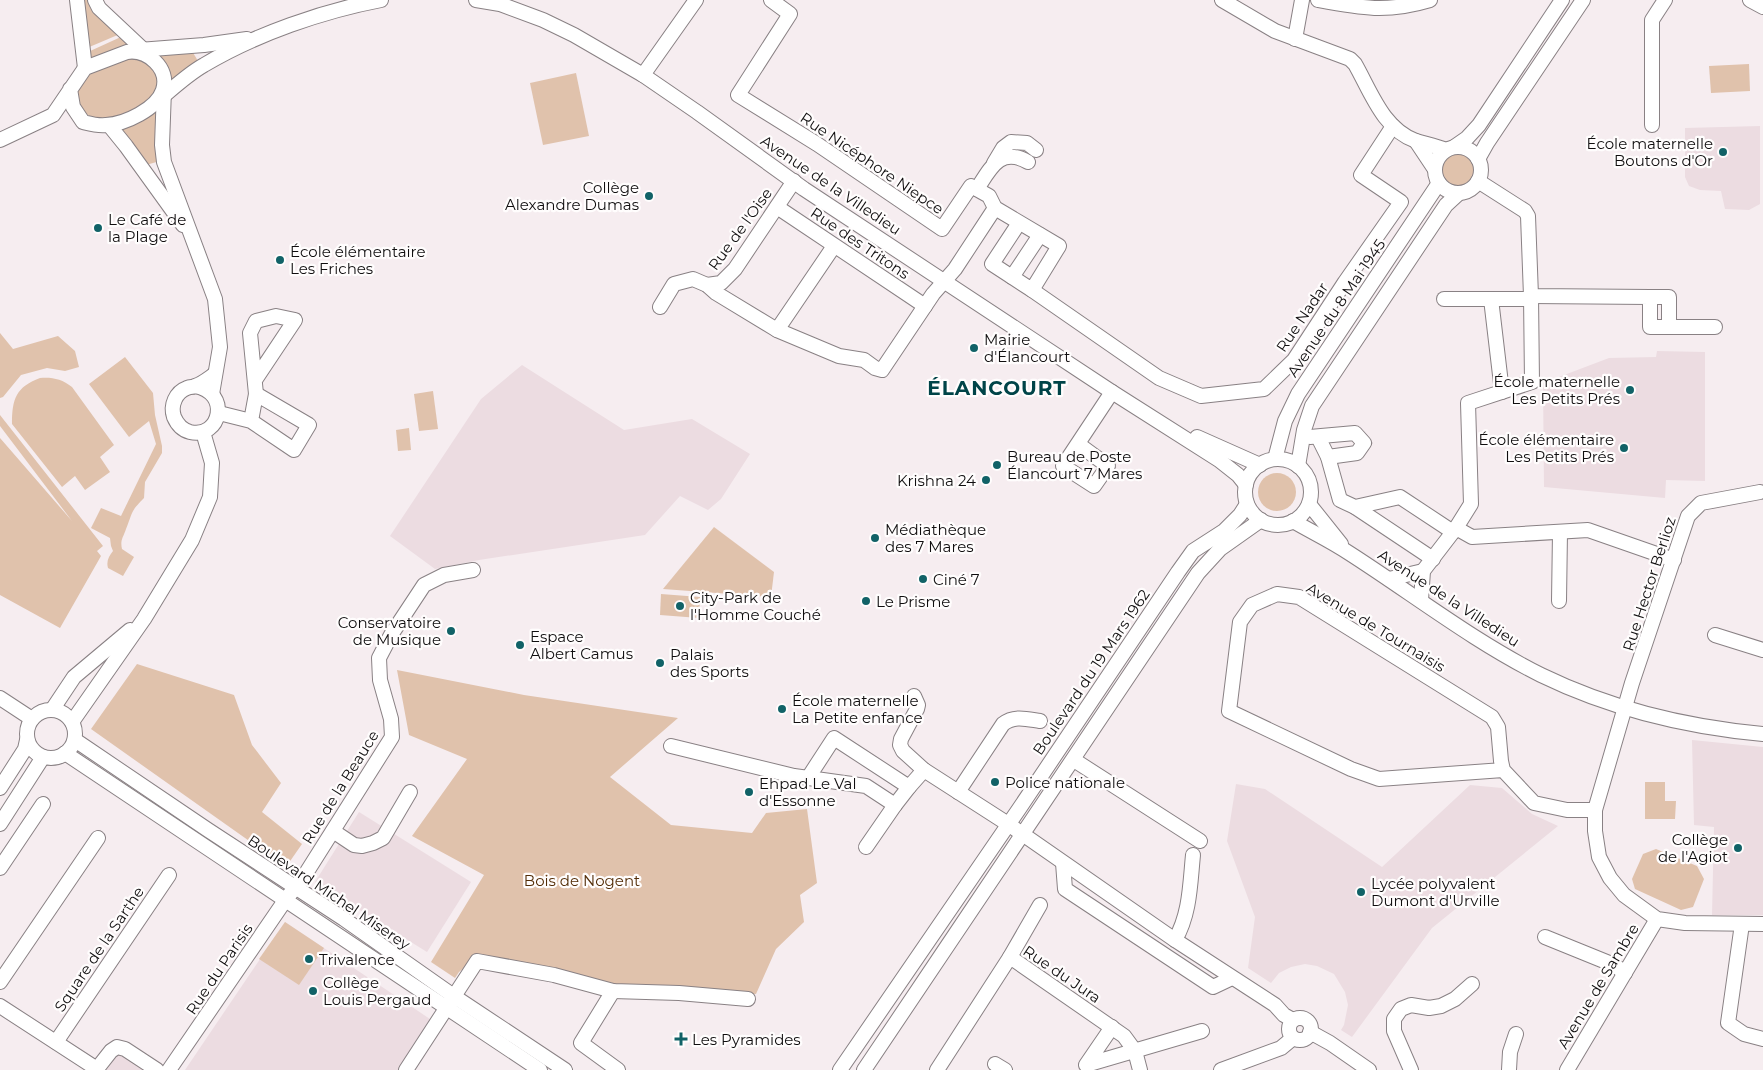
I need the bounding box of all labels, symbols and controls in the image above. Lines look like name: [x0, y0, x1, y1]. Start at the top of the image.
street label: Rue Nicéphore Niepce: [797, 108, 947, 218]
street label: Avenue de la Villedieu: [757, 131, 905, 239]
place label: École maternelle Boutons d'Or: [1586, 134, 1713, 170]
marker: École maternelle Boutons d'Or: [1717, 146, 1729, 158]
place label: Collège Alexandre Dumas: [505, 178, 639, 214]
street label: Rue de l'Oise: [704, 184, 776, 274]
marker: Collège Alexandre Dumas: [643, 190, 655, 202]
street label: Rue des Tritons: [807, 203, 913, 283]
place label: Le Café de la Plage: [108, 210, 186, 246]
marker: Le Café de la Plage: [92, 222, 104, 234]
street label: Avenue du 8 Mai 1945: [1283, 235, 1389, 381]
place label: École élémentaire Les Friches: [290, 242, 426, 278]
marker: École élémentaire Les Friches: [274, 254, 286, 266]
street label: Rue Nadar: [1272, 279, 1332, 355]
place label: Mairie d'Élancourt: [984, 330, 1070, 366]
marker: Mairie d'Élancourt: [968, 342, 980, 354]
place label: École maternelle Les Petits Prés: [1493, 372, 1620, 408]
district label: ÉLANCOURT: [927, 376, 1067, 400]
marker: École maternelle Les Petits Prés: [1624, 384, 1636, 396]
place label: École élémentaire Les Petits Prés: [1479, 430, 1614, 466]
marker: École élémentaire Les Petits Prés: [1618, 442, 1630, 454]
place label: Bureau de Poste Élancourt 7 Mares: [1007, 447, 1142, 483]
marker: Bureau de Poste Élancourt 7 Mares: [991, 459, 1003, 471]
place label: Krishna 24: [897, 471, 976, 490]
marker: Krishna 24: [980, 474, 992, 486]
street label: Rue Hector Berlioz: [1618, 514, 1680, 654]
place label: Médiathèque des 7 Mares: [885, 520, 986, 556]
marker: Médiathèque des 7 Mares: [869, 532, 881, 544]
street label: Avenue de la Villedieu: [1375, 545, 1523, 651]
place label: Ciné 7: [933, 570, 980, 589]
marker: Ciné 7: [917, 573, 929, 585]
street label: Avenue de Tournaisis: [1303, 578, 1449, 676]
street label: Boulevard du 19 Mars 1962: [1028, 586, 1154, 758]
place label: City-Park de l'Homme Couché: [690, 588, 821, 624]
place label: Le Prisme: [876, 592, 950, 611]
marker: Le Prisme: [860, 595, 872, 607]
marker: City-Park de l'Homme Couché: [674, 600, 686, 612]
place label: Conservatoire de Musique: [338, 613, 441, 649]
marker: Conservatoire de Musique: [445, 625, 457, 637]
place label: Espace Albert Camus: [530, 627, 633, 663]
marker: Espace Albert Camus: [514, 639, 526, 651]
place label: Palais des Sports: [670, 645, 749, 681]
marker: Palais des Sports: [654, 657, 666, 669]
place label: École maternelle La Petite enfance: [792, 691, 923, 727]
marker: École maternelle La Petite enfance: [776, 703, 788, 715]
street label: Rue de la Beauce: [297, 727, 383, 847]
place label: Police nationale: [1005, 773, 1125, 792]
place label: Ehpad Le Val d'Essonne: [759, 774, 856, 810]
marker: Police nationale: [989, 776, 1001, 788]
marker: Ehpad Le Val d'Essonne: [743, 786, 755, 798]
street label: Boulevard Michel Miserey: [244, 830, 415, 954]
place label: Collège de l'Agiot: [1658, 830, 1728, 866]
marker: Collège de l'Agiot: [1732, 842, 1744, 854]
park label: Bois de Nogent: [524, 871, 640, 890]
place label: Lycée polyvalent Dumont d'Urville: [1371, 874, 1500, 910]
street label: Square de la Sarthe: [50, 883, 148, 1015]
marker: Lycée polyvalent Dumont d'Urville: [1355, 886, 1367, 898]
street label: Rue du Parisis: [181, 920, 257, 1018]
street label: Avenue de Sambre: [1553, 920, 1643, 1052]
street label: Rue du Jura: [1019, 941, 1105, 1007]
place label: Trivalence: [319, 950, 395, 969]
marker: Trivalence: [303, 953, 315, 965]
place label: Collège Louis Pergaud: [323, 973, 431, 1009]
marker: Collège Louis Pergaud: [307, 985, 319, 997]
place label: Les Pyramides: [692, 1030, 801, 1049]
marker: Les Pyramides: [674, 1032, 688, 1046]

